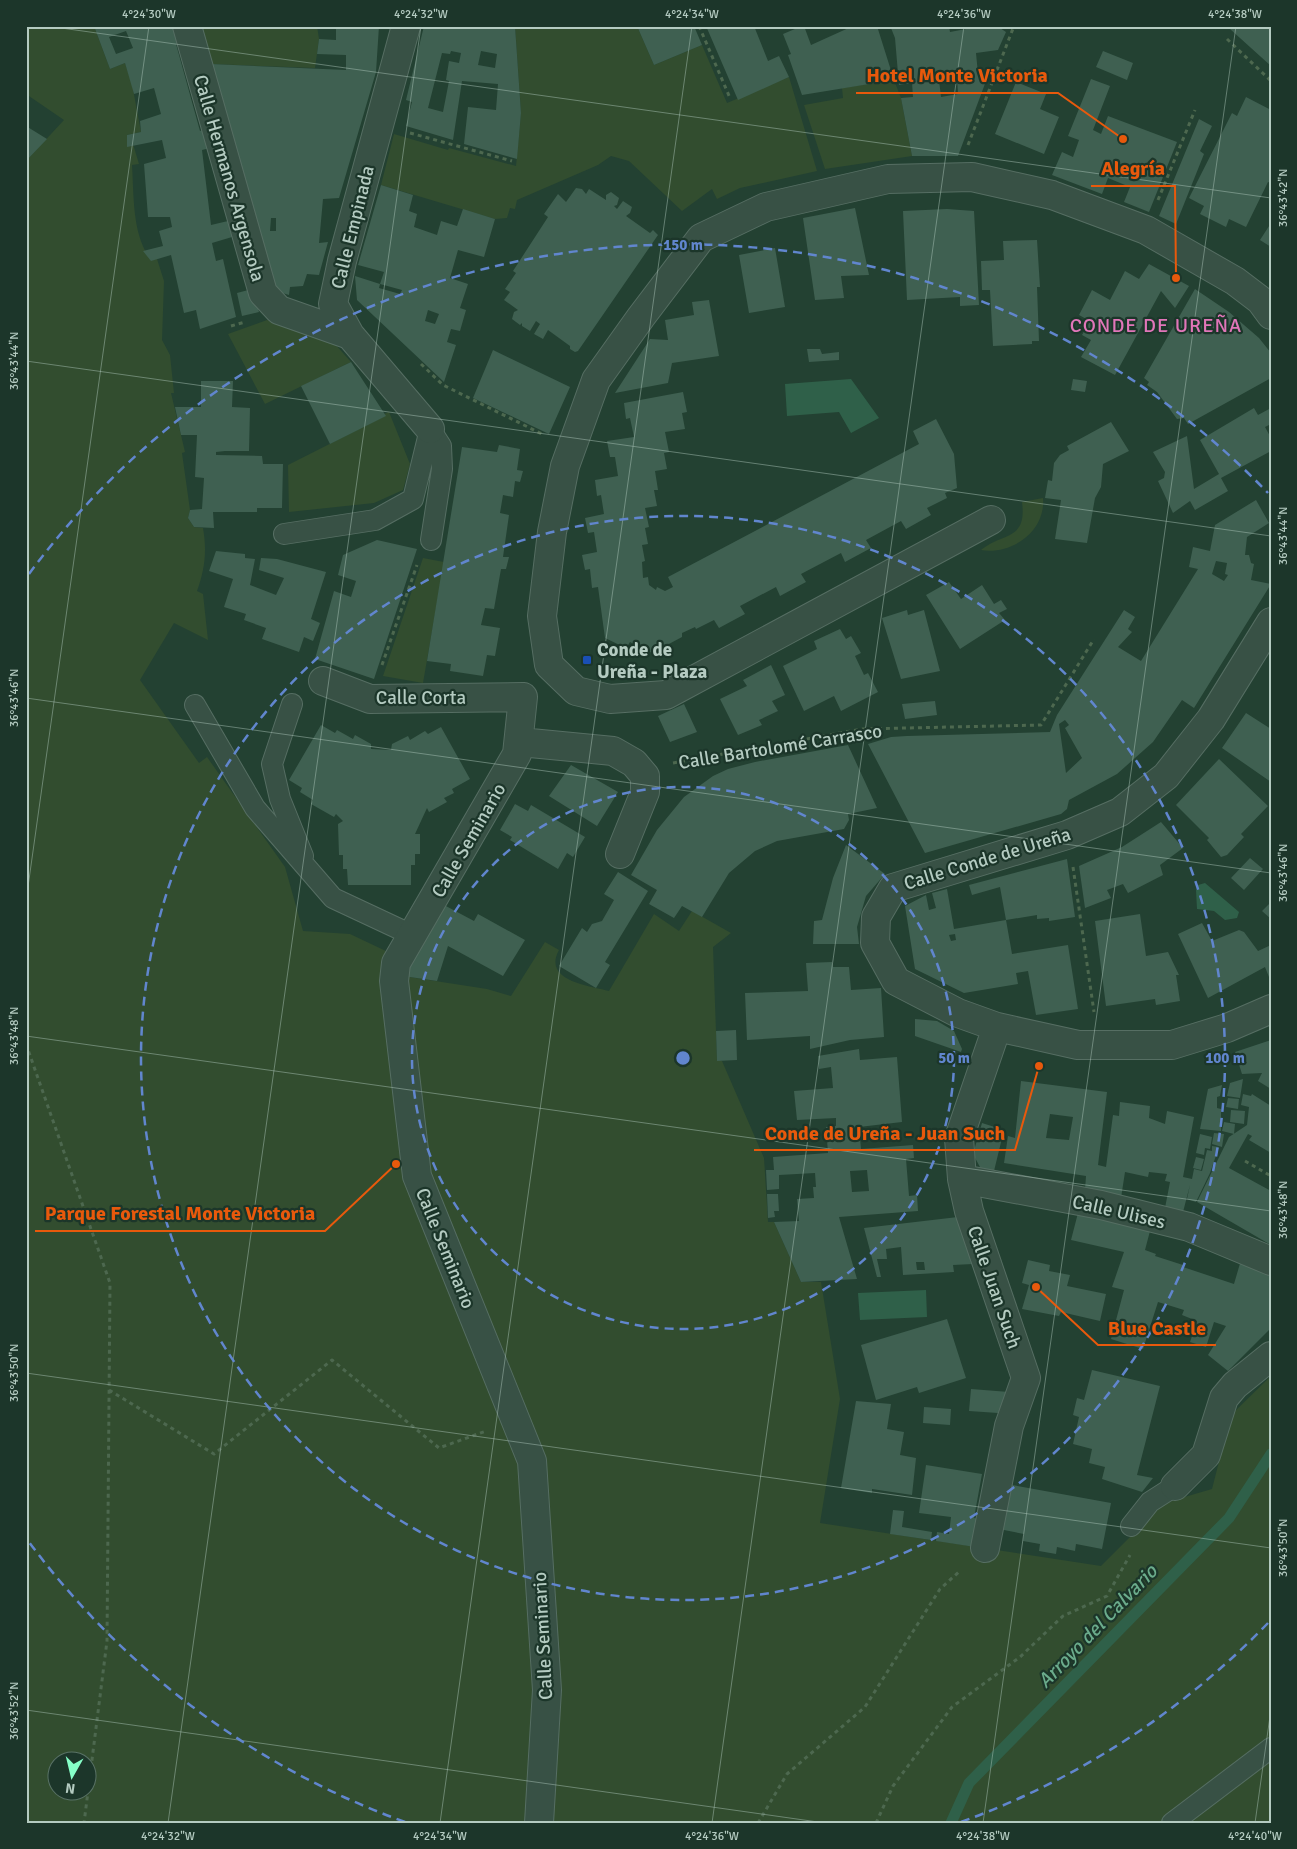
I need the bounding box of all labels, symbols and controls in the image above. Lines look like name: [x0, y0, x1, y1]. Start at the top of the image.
text: 4°24'30"W: [122, 7, 176, 22]
text: 4°24'32"W: [394, 7, 448, 22]
text: 4°24'34"W: [665, 7, 719, 22]
text: 4°24'36"W: [937, 7, 991, 22]
text: 4°24'38"W: [1208, 7, 1262, 22]
callout: Hotel Monte Victoria: [856, 58, 1058, 93]
text: Hotel Monte Victoria: [866, 63, 1048, 88]
street label: Calle Hermanos Argensola: [188, 72, 270, 284]
callout: Alegría: [1091, 151, 1175, 186]
text: Alegría: [1101, 156, 1165, 181]
street label: Calle Empinada: [326, 163, 380, 291]
text: 36°43'42"N: [1276, 169, 1291, 227]
text: 150 m: [663, 236, 703, 254]
district label: CONDE DE UREÑA: [1070, 313, 1242, 338]
text: 36°43'44"N: [7, 332, 22, 390]
text: 36°43'44"N: [1276, 507, 1291, 565]
place label: Conde de Ureña - Plaza: [597, 638, 708, 684]
marker: Conde de Ureña - Plaza: [581, 654, 593, 666]
text: 36°43'46"N: [7, 669, 22, 727]
street label: Calle Corta: [376, 686, 466, 710]
street label: Calle Bartolomé Carrasco: [677, 719, 884, 775]
street label: Calle Seminario: [426, 779, 511, 902]
street label: Calle Conde de Ureña: [901, 822, 1074, 896]
text: 36°43'46"N: [1276, 844, 1291, 902]
text: 36°43'48"N: [7, 1007, 22, 1065]
centre of rings: [674, 1049, 692, 1067]
text: 50 m: [938, 1049, 970, 1067]
text: 100 m: [1205, 1049, 1245, 1067]
callout: Conde de Ureña - Juan Such: [754, 1115, 1015, 1150]
text: Conde de Ureña - Juan Such: [765, 1121, 1005, 1146]
text: 36°43'48"N: [1276, 1181, 1291, 1239]
street label: Calle Seminario: [410, 1184, 480, 1312]
street label: Calle Ulises: [1070, 1190, 1168, 1234]
callout: Parque Forestal Monte Victoria: [35, 1196, 325, 1231]
text: Parque Forestal Monte Victoria: [45, 1201, 315, 1226]
street label: Calle Juan Such: [962, 1223, 1026, 1352]
callout: Blue Castle: [1098, 1310, 1216, 1345]
text: Blue Castle: [1108, 1316, 1206, 1341]
text: 36°43'50"N: [7, 1344, 22, 1402]
text: 36°43'50"N: [1276, 1519, 1291, 1577]
water label: Arroyo del Calvario: [1032, 1558, 1164, 1693]
street label: Calle Seminario: [528, 1571, 558, 1701]
text: 36°43'52"N: [7, 1682, 22, 1740]
north arrow: [48, 1752, 98, 1802]
text: N: [64, 1779, 76, 1797]
text: 4°24'32"W: [141, 1829, 195, 1844]
text: 4°24'34"W: [413, 1829, 467, 1844]
text: 4°24'36"W: [685, 1829, 739, 1844]
text: 4°24'38"W: [956, 1829, 1010, 1844]
text: 4°24'40"W: [1228, 1829, 1282, 1844]

